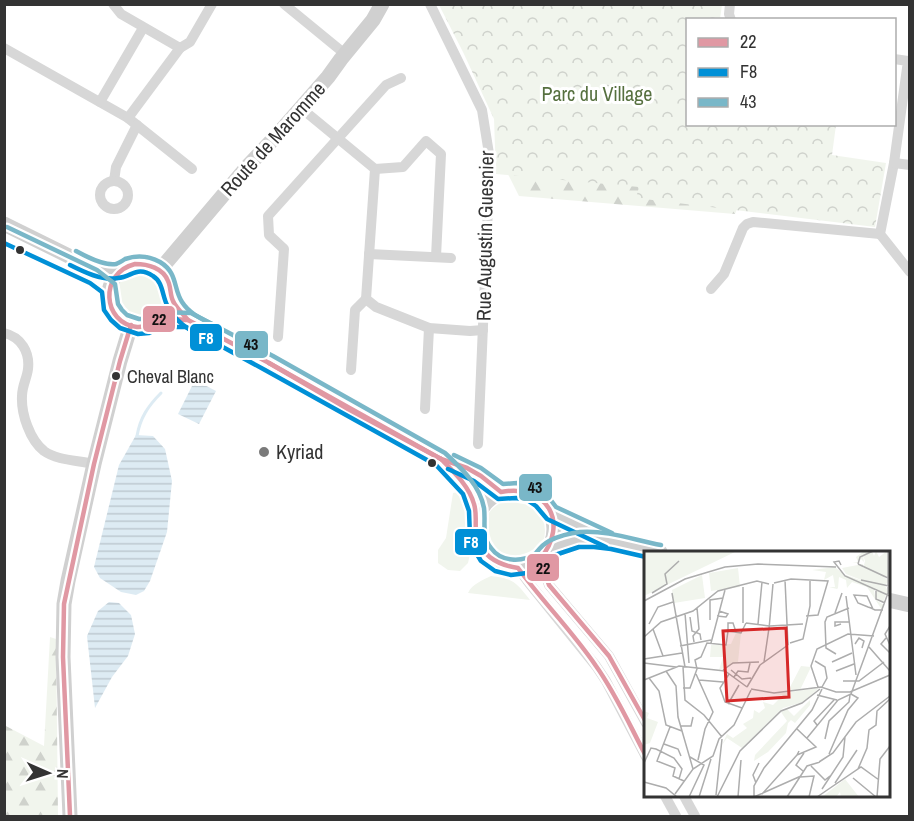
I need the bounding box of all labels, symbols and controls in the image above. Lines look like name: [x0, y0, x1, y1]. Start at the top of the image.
legend: [686, 18, 896, 126]
text: 22: [740, 29, 756, 54]
text: F8: [740, 59, 757, 84]
street label: Route de Maromme: [214, 76, 331, 202]
park label: Parc du Village: [542, 80, 652, 107]
text: 43: [740, 89, 756, 114]
street label: Rue Augustin Guesnier: [470, 150, 499, 321]
unlabelled marker: [14, 244, 26, 256]
line badge: 22: [142, 305, 176, 333]
text: 22: [152, 308, 166, 330]
line badge: F8: [189, 323, 223, 352]
text: F8: [198, 327, 214, 349]
line badge: 43: [234, 330, 269, 359]
text: 43: [244, 333, 258, 355]
place label: Cheval Blanc: [127, 364, 214, 389]
marker: Cheval Blanc: [110, 370, 122, 382]
place label: Kyriad: [276, 438, 323, 465]
marker: Kyriad: [257, 445, 271, 459]
unlabelled marker: [426, 457, 438, 469]
line badge: 43: [518, 473, 553, 502]
text: 43: [528, 476, 542, 498]
line badge: F8: [454, 528, 488, 556]
text: F8: [463, 531, 479, 553]
inset map: [644, 551, 890, 797]
line badge: 22: [526, 553, 560, 582]
text: 22: [536, 557, 550, 579]
north arrow: [18, 743, 78, 803]
text: N: [52, 768, 74, 779]

